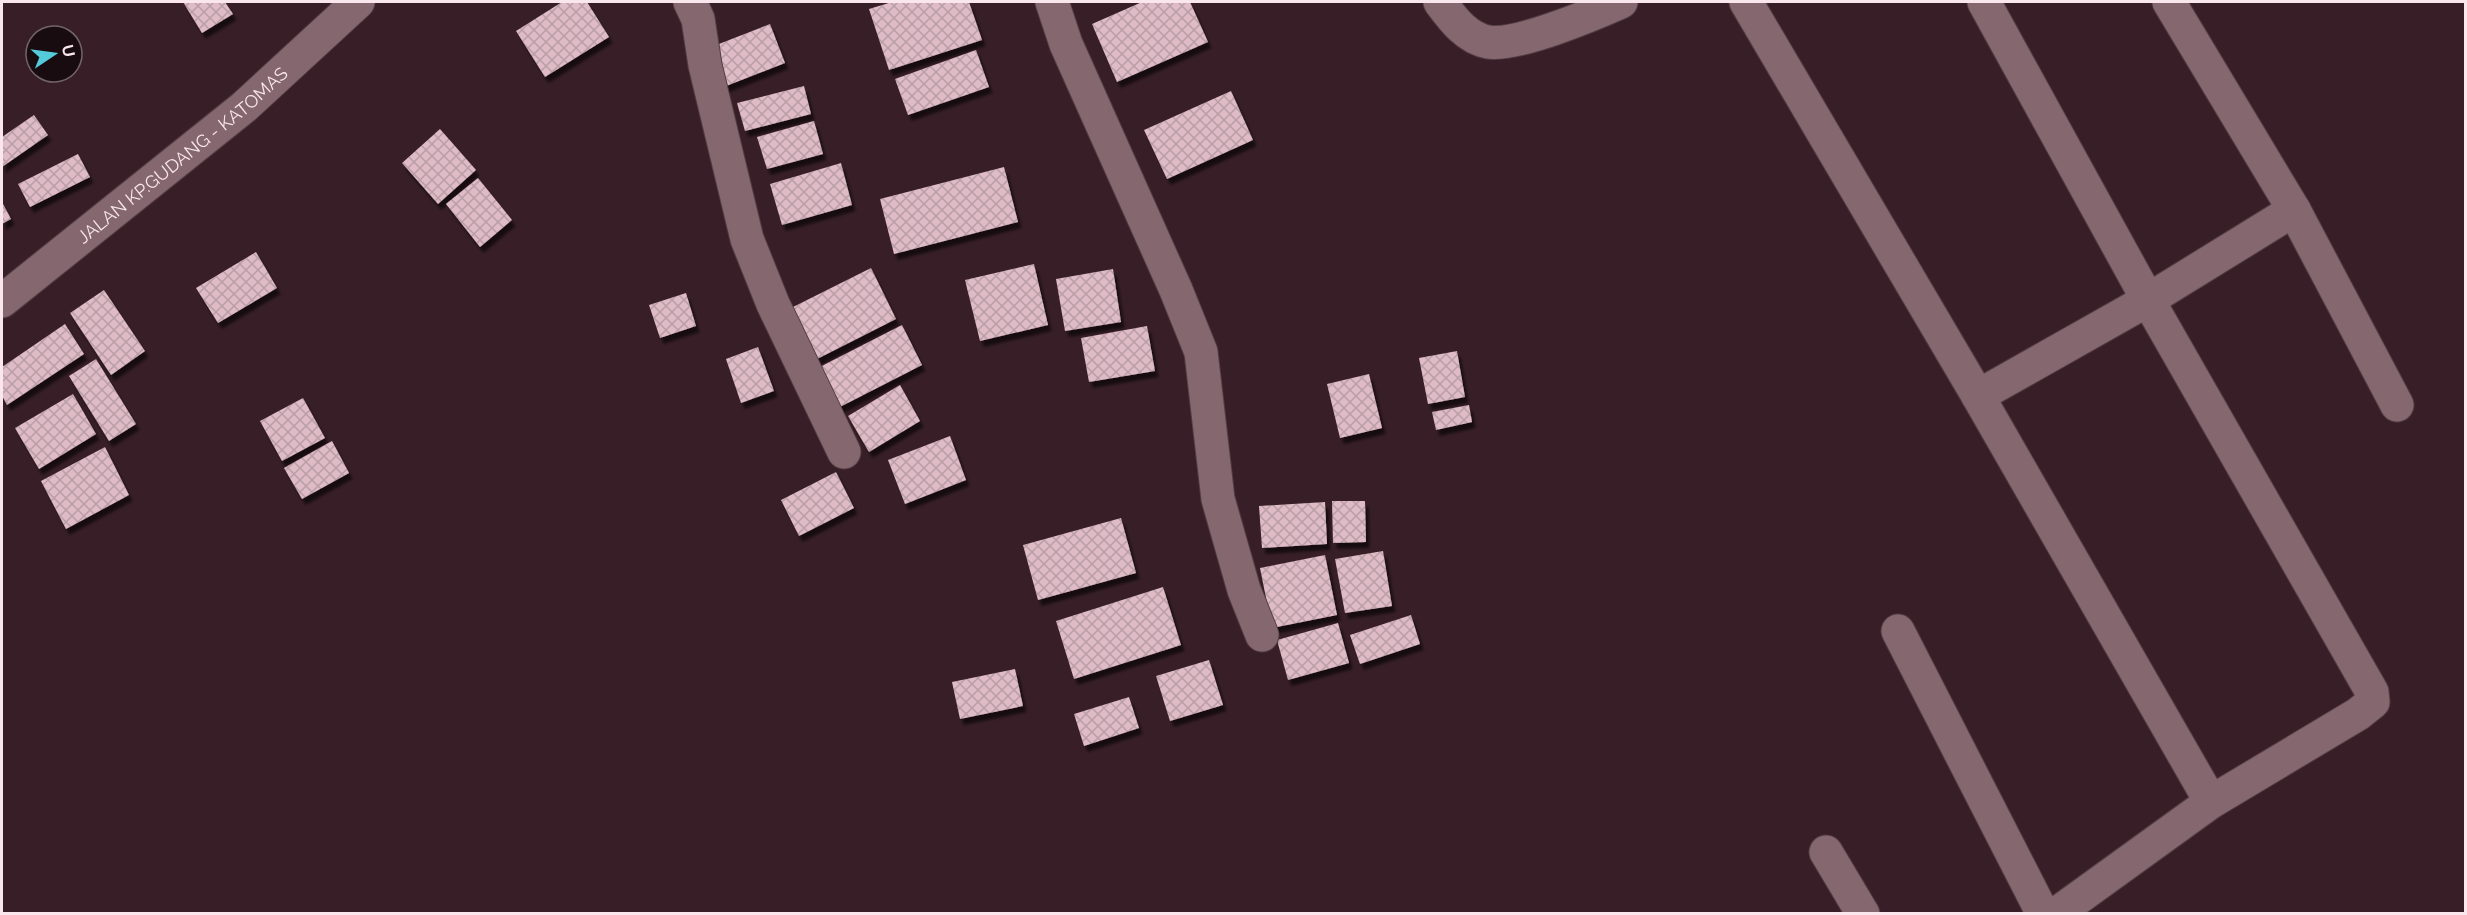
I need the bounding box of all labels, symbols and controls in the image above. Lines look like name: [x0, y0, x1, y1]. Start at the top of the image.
north arrow: [24, 24, 84, 84]
text: U: [58, 43, 79, 59]
street label: JALAN KP.GUDANG - KATOMAS: [73, 62, 292, 247]

